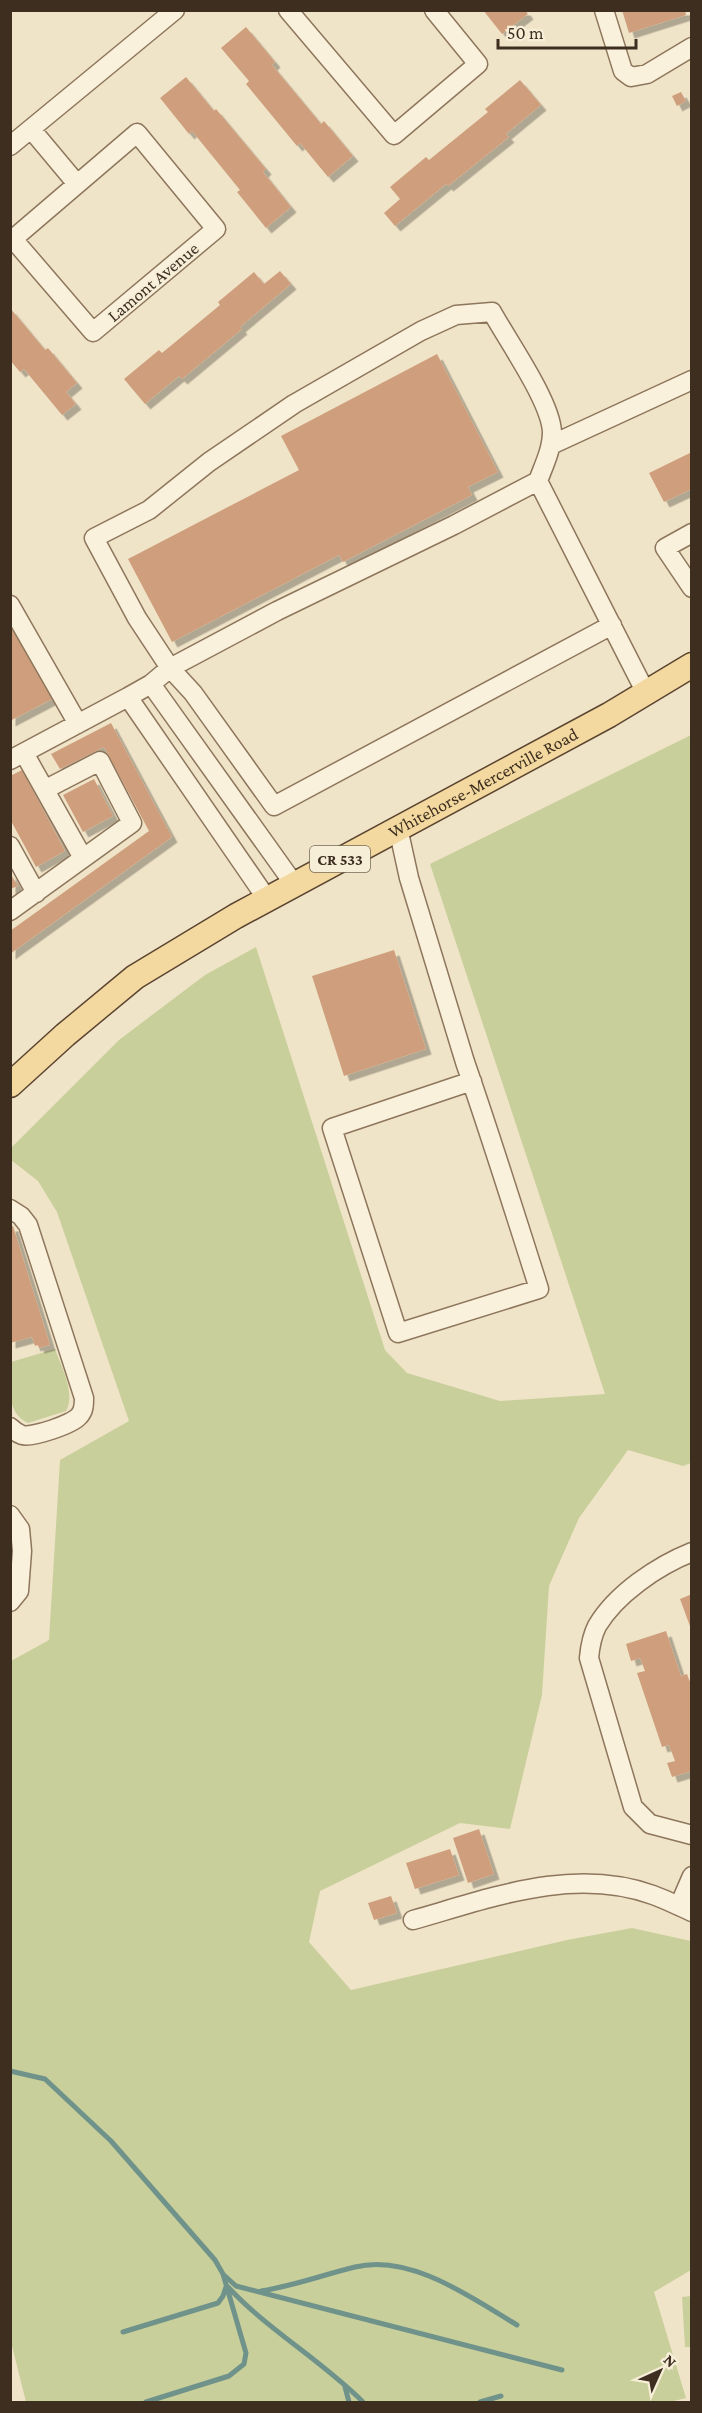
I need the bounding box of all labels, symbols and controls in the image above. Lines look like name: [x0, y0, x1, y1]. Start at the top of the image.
scale bar: [498, 12, 636, 50]
text: 50 m: [507, 23, 544, 43]
street label: Lamont Avenue: [103, 238, 203, 326]
street label: Whitehorse-Mercerville Road: [385, 723, 582, 842]
road number: CR 533: [310, 846, 370, 872]
north arrow: [630, 2341, 690, 2401]
text: N: [660, 2351, 680, 2371]

